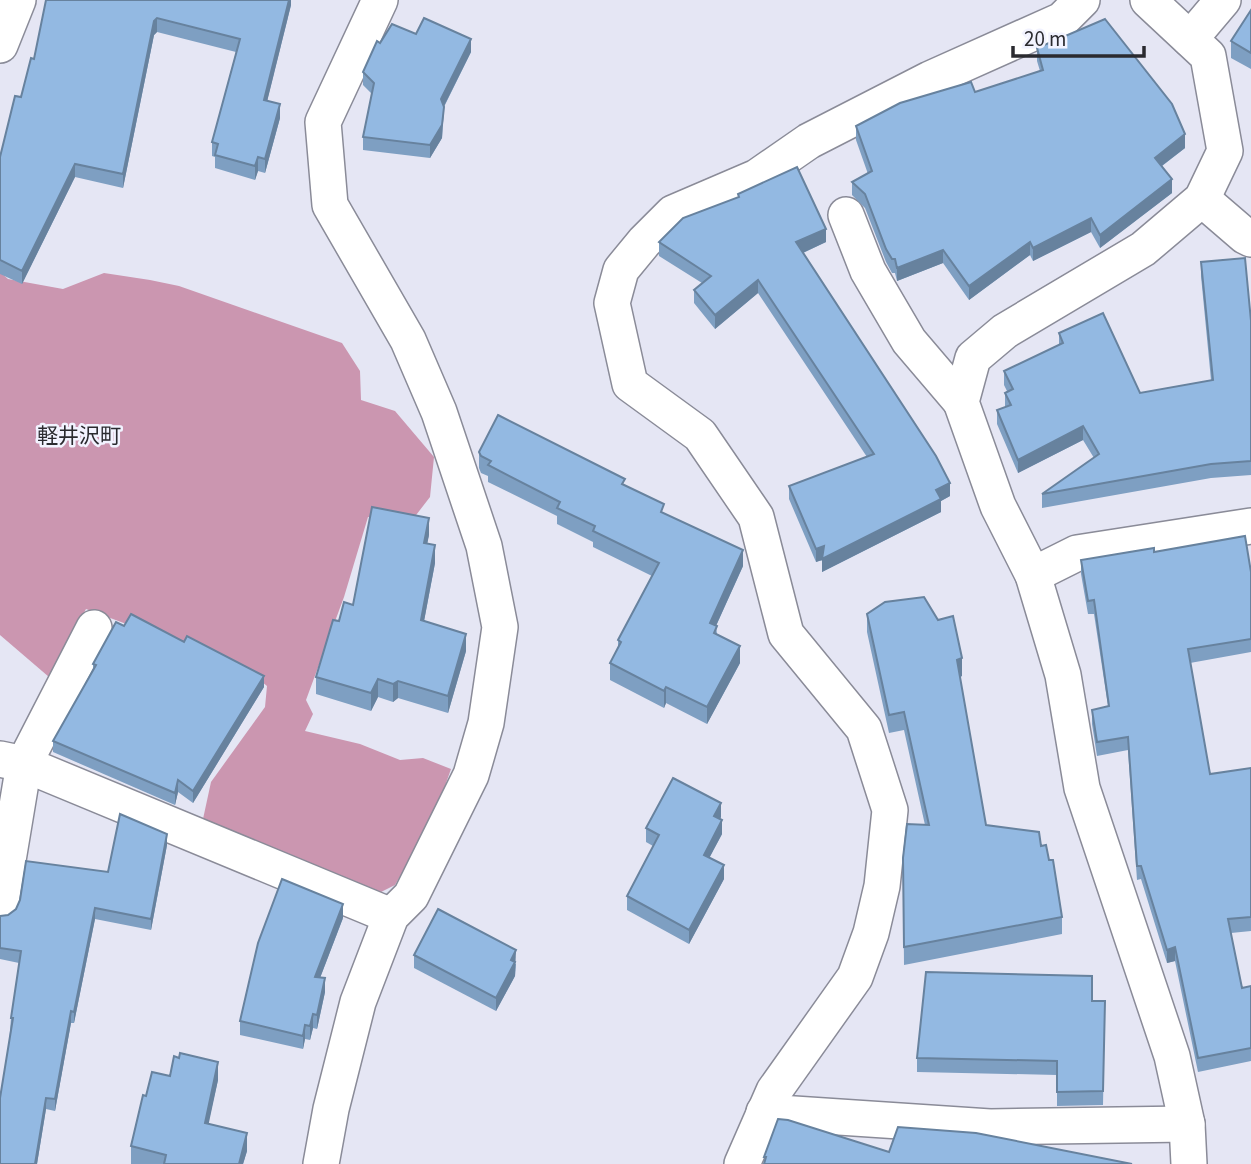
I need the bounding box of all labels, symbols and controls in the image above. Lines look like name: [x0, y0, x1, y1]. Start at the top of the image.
scale bar: [1013, 14, 1144, 58]
text: 20 m: [1024, 24, 1066, 54]
district label: 軽井沢町: [37, 421, 121, 451]

